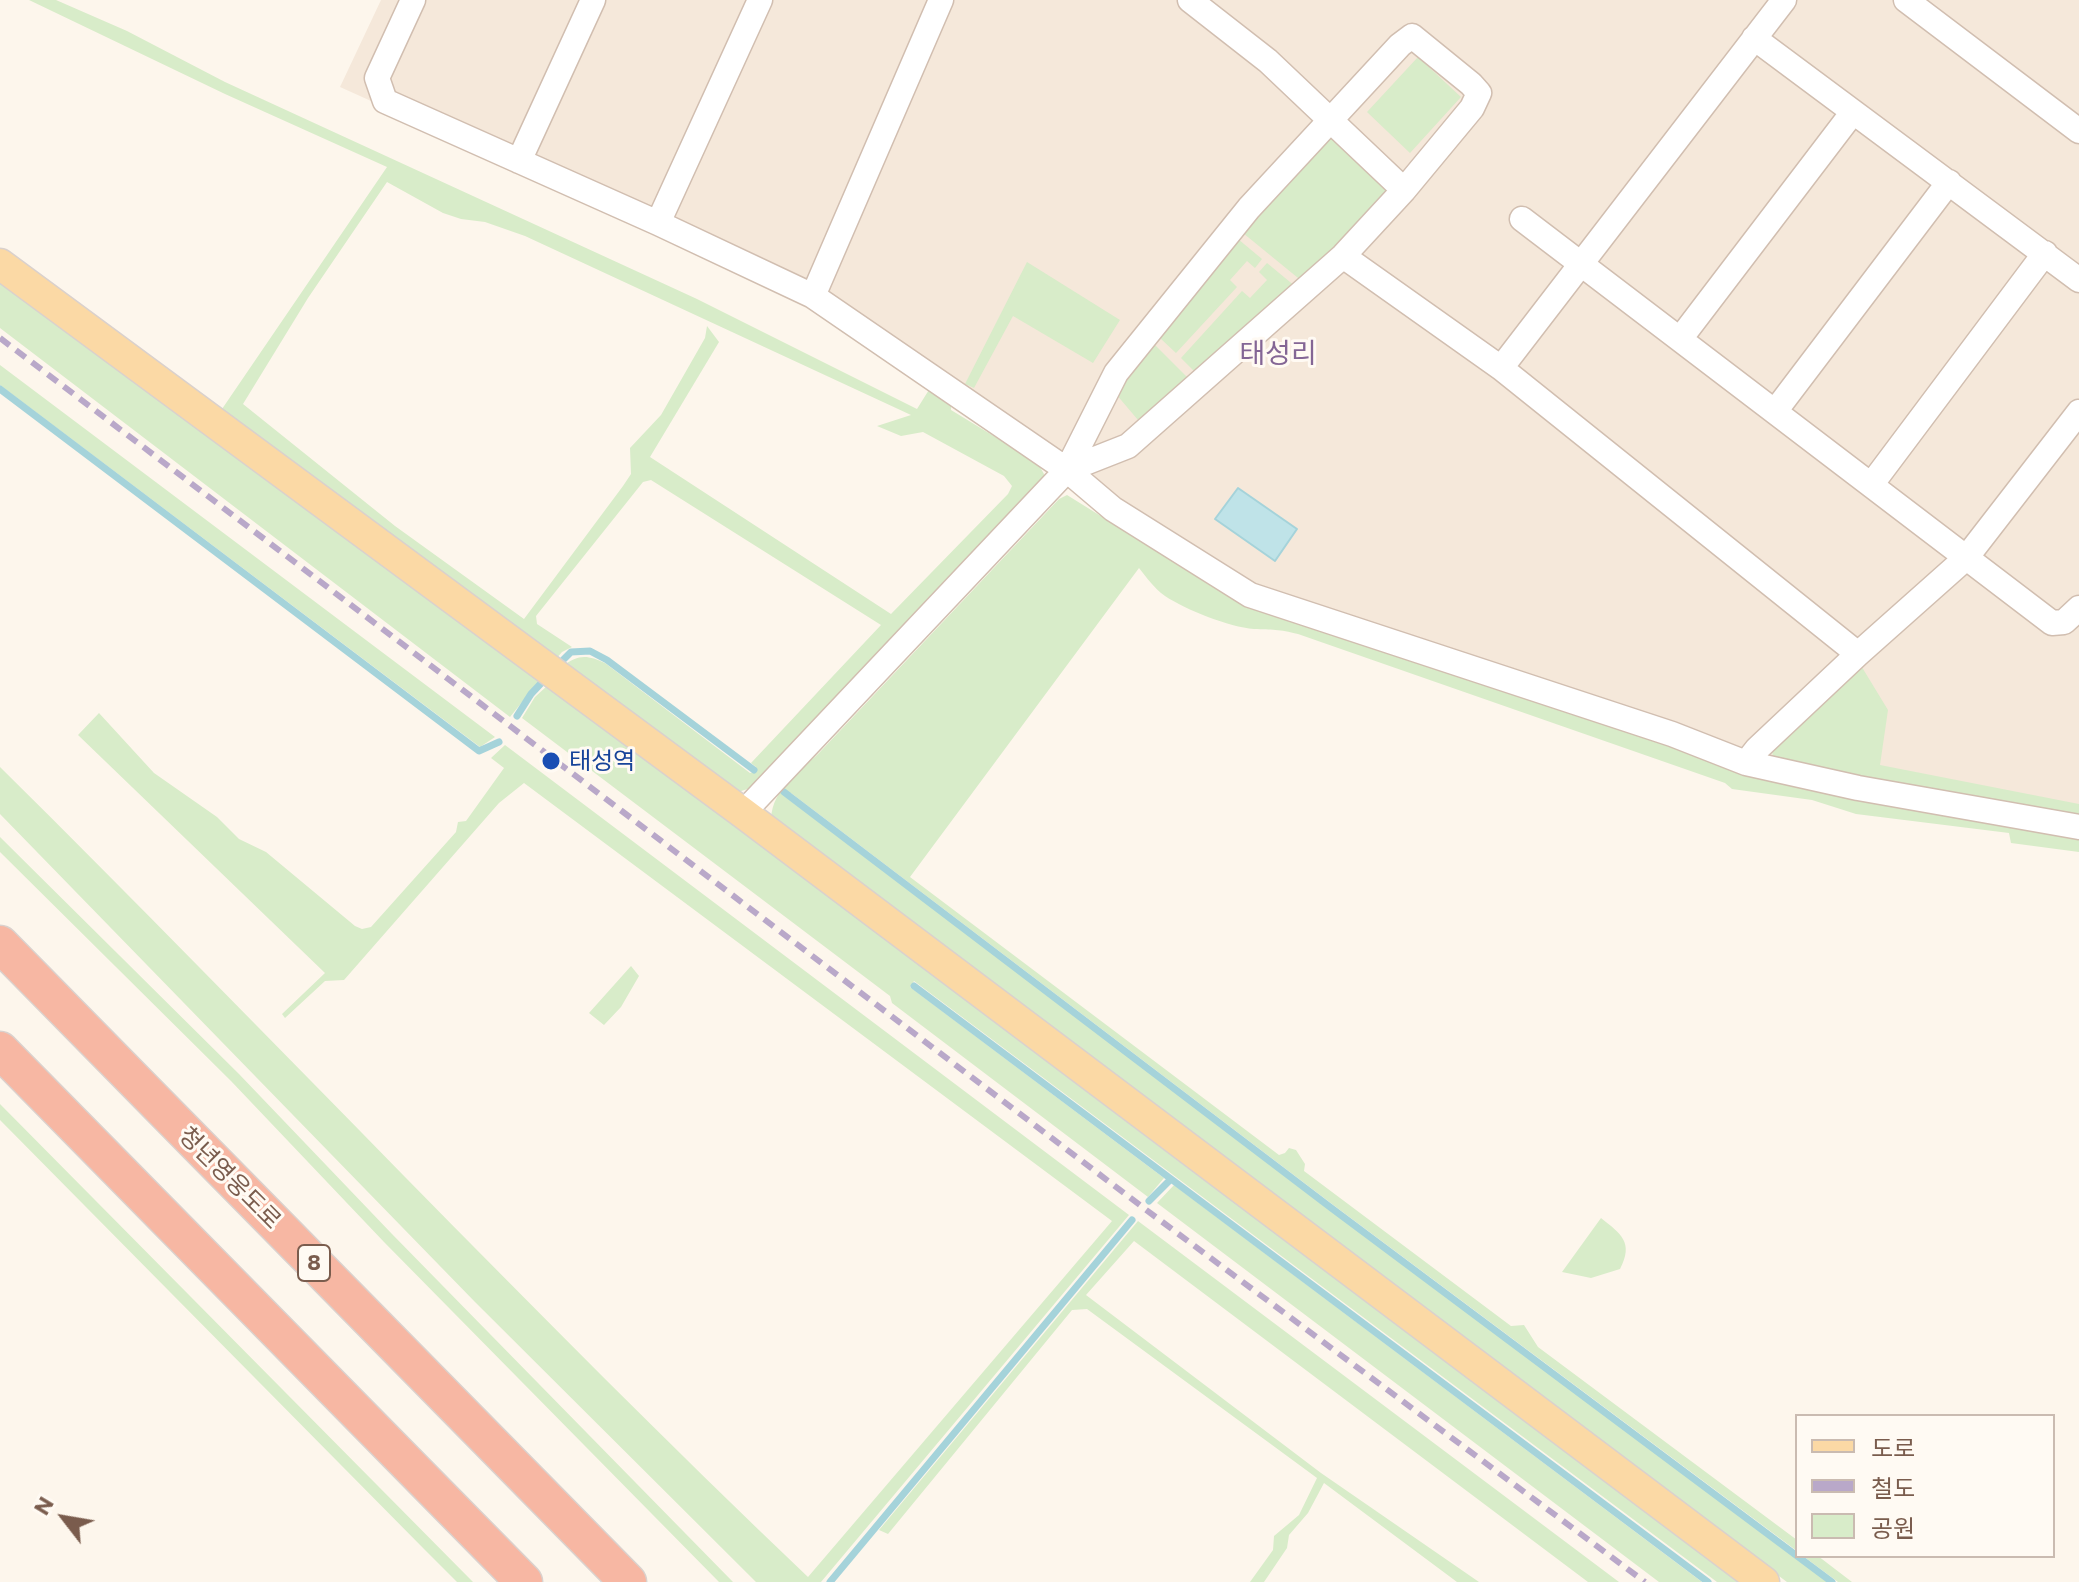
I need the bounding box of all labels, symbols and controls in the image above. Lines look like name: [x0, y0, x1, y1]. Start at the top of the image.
district label: 태성리: [1239, 337, 1317, 371]
place label: 태성역: [569, 747, 635, 775]
marker: 태성역: [540, 750, 562, 772]
street label: 청년영웅도로: [173, 1121, 287, 1235]
road number: 8: [298, 1245, 330, 1281]
legend: [1795, 1414, 2055, 1558]
text: 도로: [1871, 1433, 1915, 1462]
text: 철도: [1871, 1473, 1915, 1502]
north arrow: [24, 1478, 104, 1558]
text: N: [27, 1491, 59, 1519]
text: 공원: [1871, 1513, 1915, 1542]

